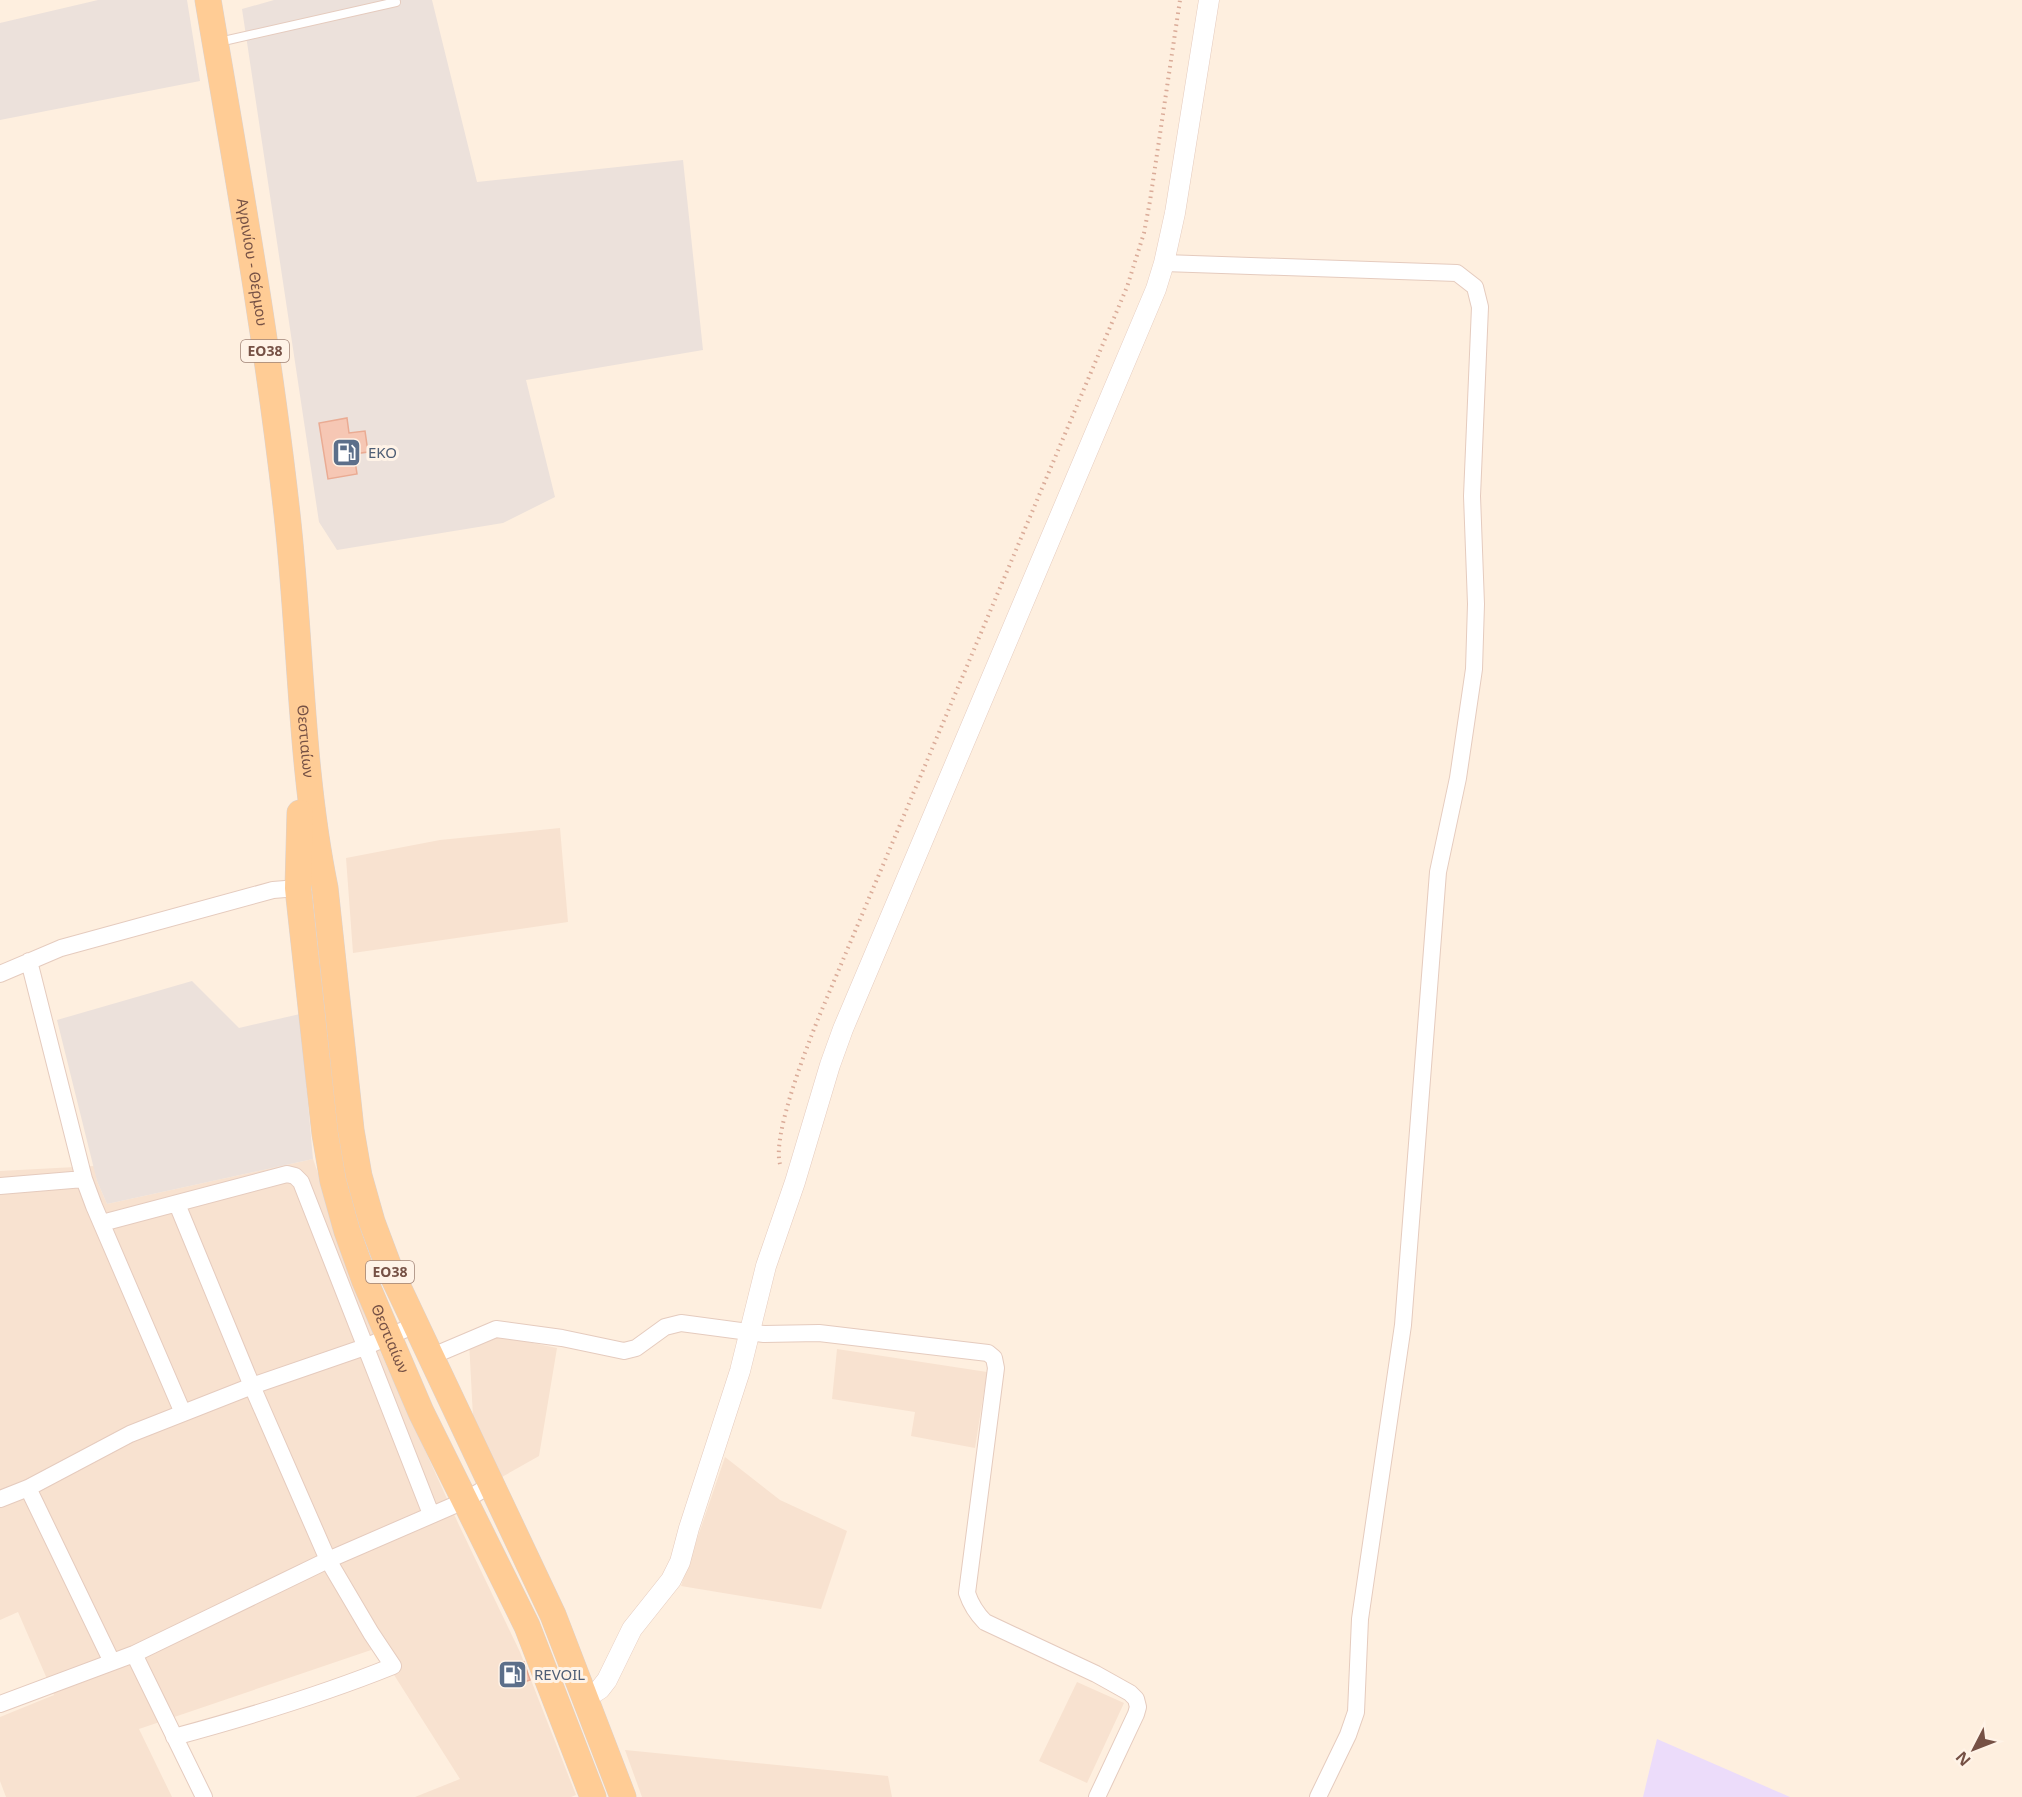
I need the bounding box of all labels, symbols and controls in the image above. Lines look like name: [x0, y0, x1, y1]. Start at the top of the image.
street label: Αγρινίου - Θέρμου: [233, 197, 273, 328]
road number: ΕΟ38: [241, 340, 289, 362]
fuel station icon: EKO: [331, 437, 363, 469]
place label: EKO: [368, 442, 397, 462]
street label: Θεστιαίων: [293, 704, 320, 779]
road number: ΕΟ38: [366, 1261, 414, 1283]
street label: Θεστιαίων: [367, 1301, 414, 1376]
fuel station icon: REVOIL: [497, 1659, 529, 1691]
place label: REVOIL: [534, 1664, 585, 1684]
north arrow: [1944, 1719, 2004, 1779]
text: N: [1950, 1747, 1975, 1771]

